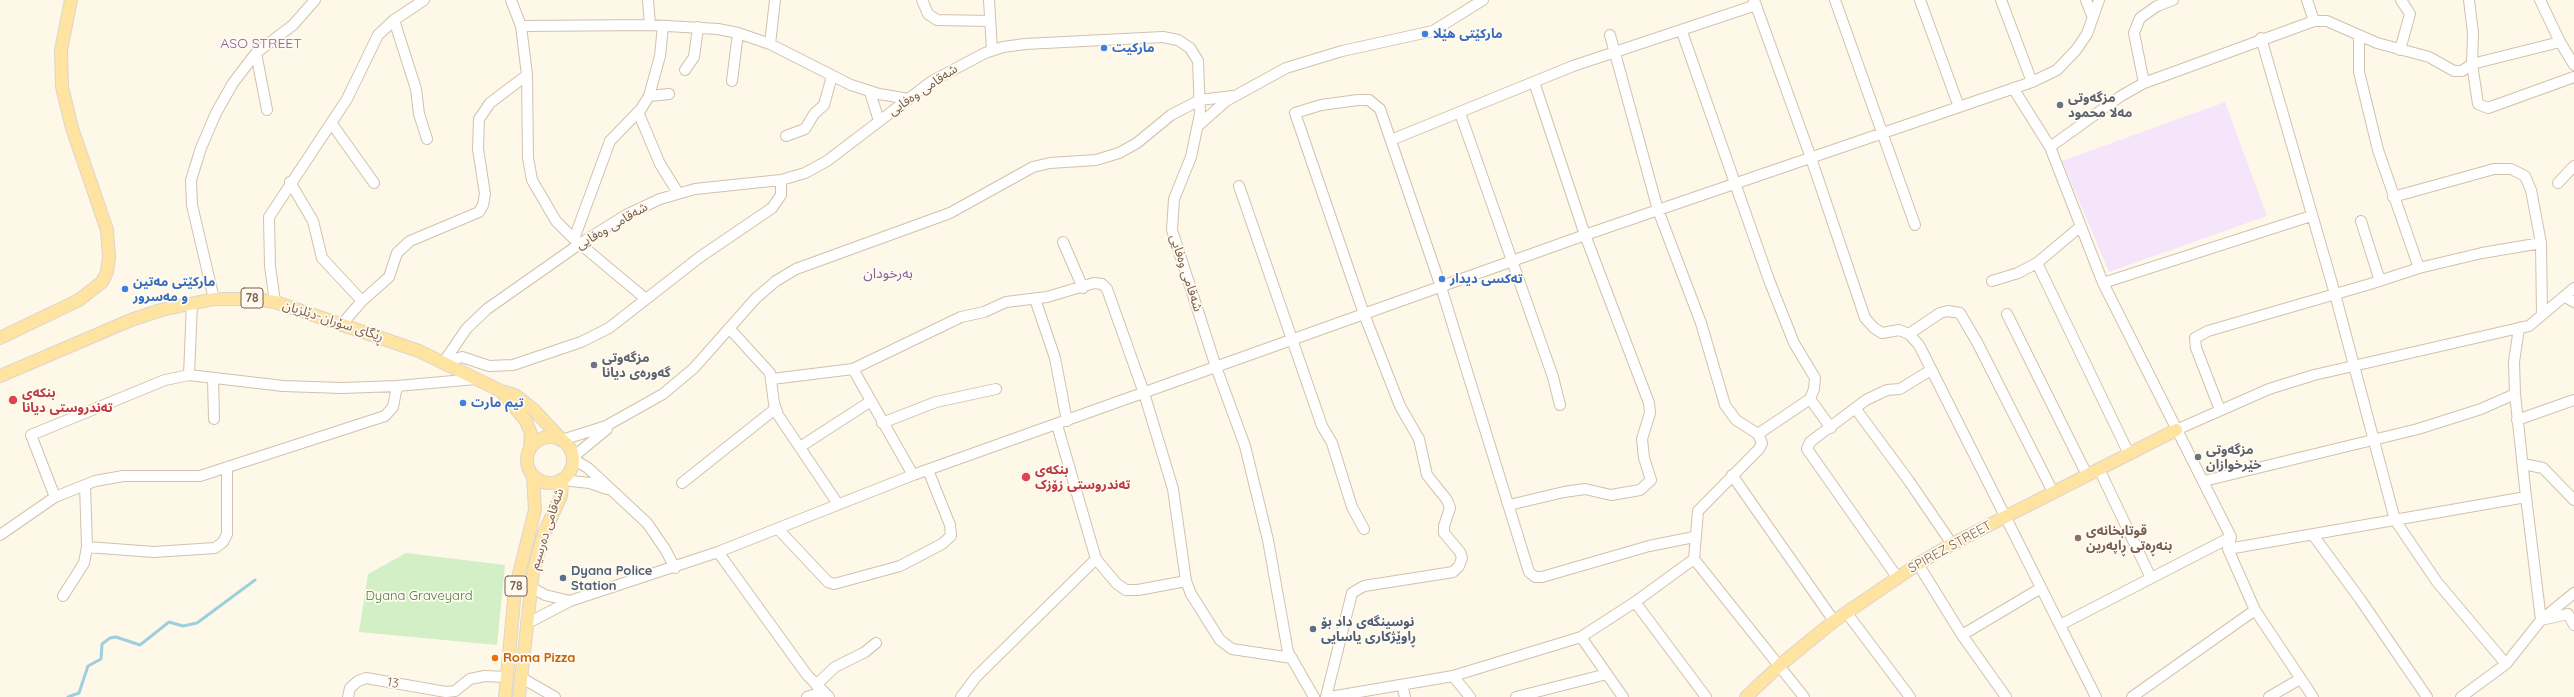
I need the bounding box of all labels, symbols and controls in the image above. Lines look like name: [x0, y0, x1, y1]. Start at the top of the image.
place label: مارکێتی هێلا: [1433, 26, 1503, 42]
marker: مارکێتی هێلا: [1420, 29, 1430, 39]
district label: ASO STREET: [215, 36, 307, 52]
place label: ماركيت: [1112, 40, 1155, 56]
marker: ماركيت: [1099, 43, 1109, 53]
street label: شەقامی وەفایی: [885, 61, 961, 119]
place label: مزگه‌وتی مه‌لا محمود: [2068, 90, 2132, 121]
marker: مزگه‌وتی مه‌لا محمود: [2055, 100, 2065, 110]
street label: شەقامی وەفایی: [573, 199, 651, 253]
street label: شەقامی وەفایی: [1166, 232, 1206, 314]
district label: بەرخودان: [863, 266, 913, 282]
place label: تەكسی دیدار: [1450, 271, 1523, 287]
place label: مارکێتی مەتین و مەسرور: [133, 274, 215, 305]
marker: تەكسی دیدار: [1437, 274, 1447, 284]
marker: مارکێتی مەتین و مەسرور: [120, 284, 130, 294]
road number: 78: [241, 288, 263, 308]
street label: ڕێگای سۆران-دێلزیان: [281, 297, 385, 345]
place label: مزگەوتی گەورەی دیانا: [602, 350, 671, 381]
marker: مزگەوتی گەورەی دیانا: [589, 360, 599, 370]
place label: بنکەی تەندروستی دیانا: [22, 385, 113, 416]
marker: بنکەی تەندروستی دیانا: [7, 394, 19, 406]
place label: تیم مارت: [471, 395, 524, 411]
marker: تیم مارت: [458, 398, 468, 408]
place label: مزگەوتی خێرخوازان: [2206, 442, 2262, 473]
marker: مزگەوتی خێرخوازان: [2193, 452, 2203, 462]
place label: بنکەی تەندروستی زۆزک: [1035, 462, 1130, 493]
marker: بنکەی تەندروستی زۆزک: [1020, 471, 1032, 483]
street label: شەقامی دەرسیم: [527, 487, 567, 571]
street label: SPIREZ STREET: [1906, 518, 1994, 576]
place label: قوتابخانەی بنەڕەتی ڕاپەرین: [2086, 523, 2172, 554]
marker: قوتابخانەی بنەڕەتی ڕاپەرین: [2073, 533, 2083, 543]
place label: Dyana Police Station: [571, 563, 652, 594]
marker: Dyana Police Station: [558, 573, 568, 583]
road number: 78: [505, 576, 527, 596]
park label: Dyana Graveyard: [365, 588, 473, 604]
place label: نوسینگەی داد بۆ ڕاوێژكاری یاسایی: [1321, 614, 1416, 645]
marker: نوسینگەی داد بۆ ڕاوێژكاری یاسایی: [1308, 624, 1318, 634]
place label: Roma Pizza: [503, 650, 575, 666]
marker: Roma Pizza: [490, 653, 500, 663]
street label: 13: [386, 674, 400, 692]

